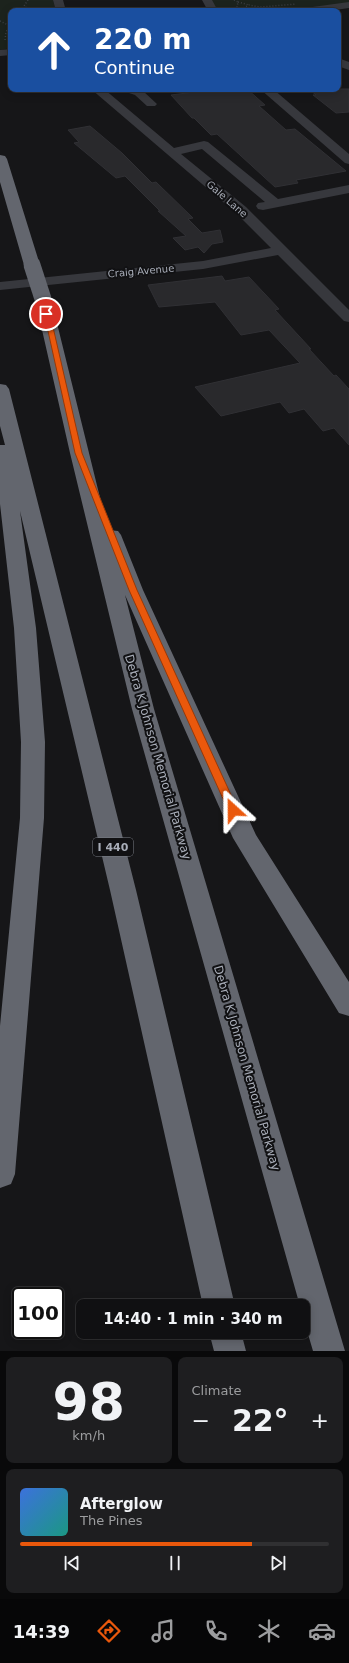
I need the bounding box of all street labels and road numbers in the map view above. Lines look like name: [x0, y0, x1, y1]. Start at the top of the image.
street label: Gale Lane: [204, 178, 250, 220]
street label: Craig Avenue: [107, 263, 175, 279]
street label: Debra K Johnson Memorial Parkway: [122, 653, 194, 861]
road number: I 440: [93, 838, 133, 856]
street label: Debra K Johnson Memorial Parkway: [211, 964, 283, 1172]

